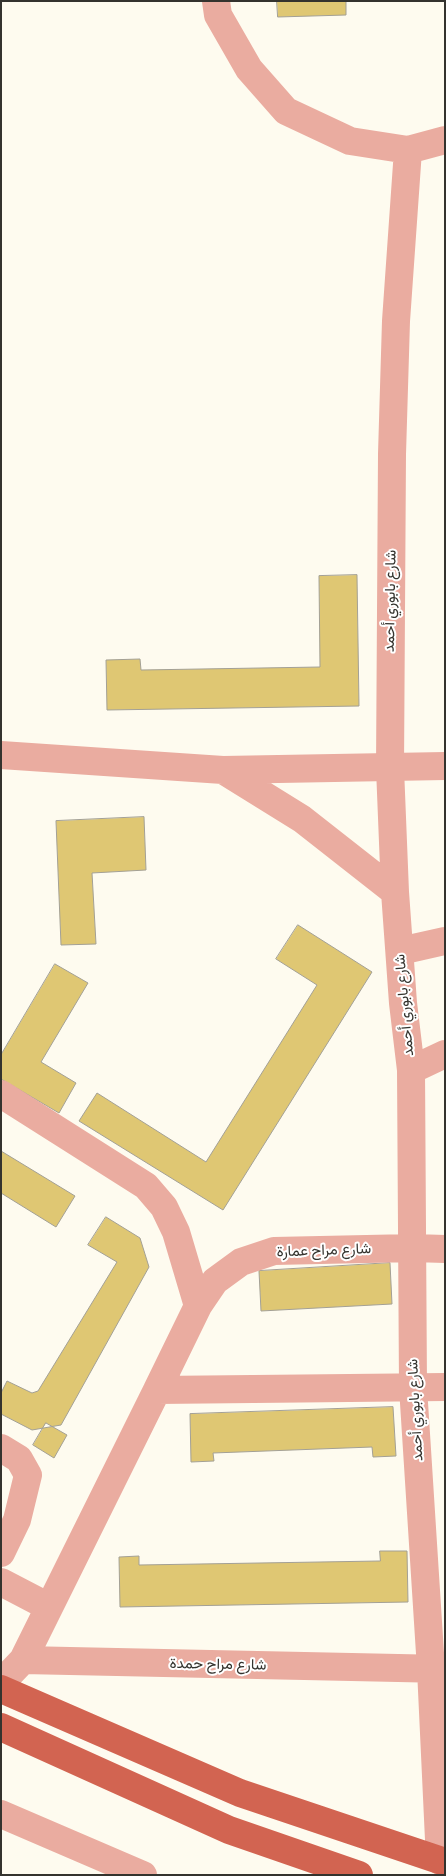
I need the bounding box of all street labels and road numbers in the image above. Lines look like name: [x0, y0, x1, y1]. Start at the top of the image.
street label: شارع بابوري أحمد: [381, 550, 401, 652]
street label: شارع بابوري أحمد: [392, 953, 418, 1057]
street label: شارع مراح عمارة: [276, 1240, 372, 1262]
street label: شارع بابوري أحمد: [404, 1358, 428, 1462]
street label: شارع مراح حمدة: [169, 1655, 267, 1675]

